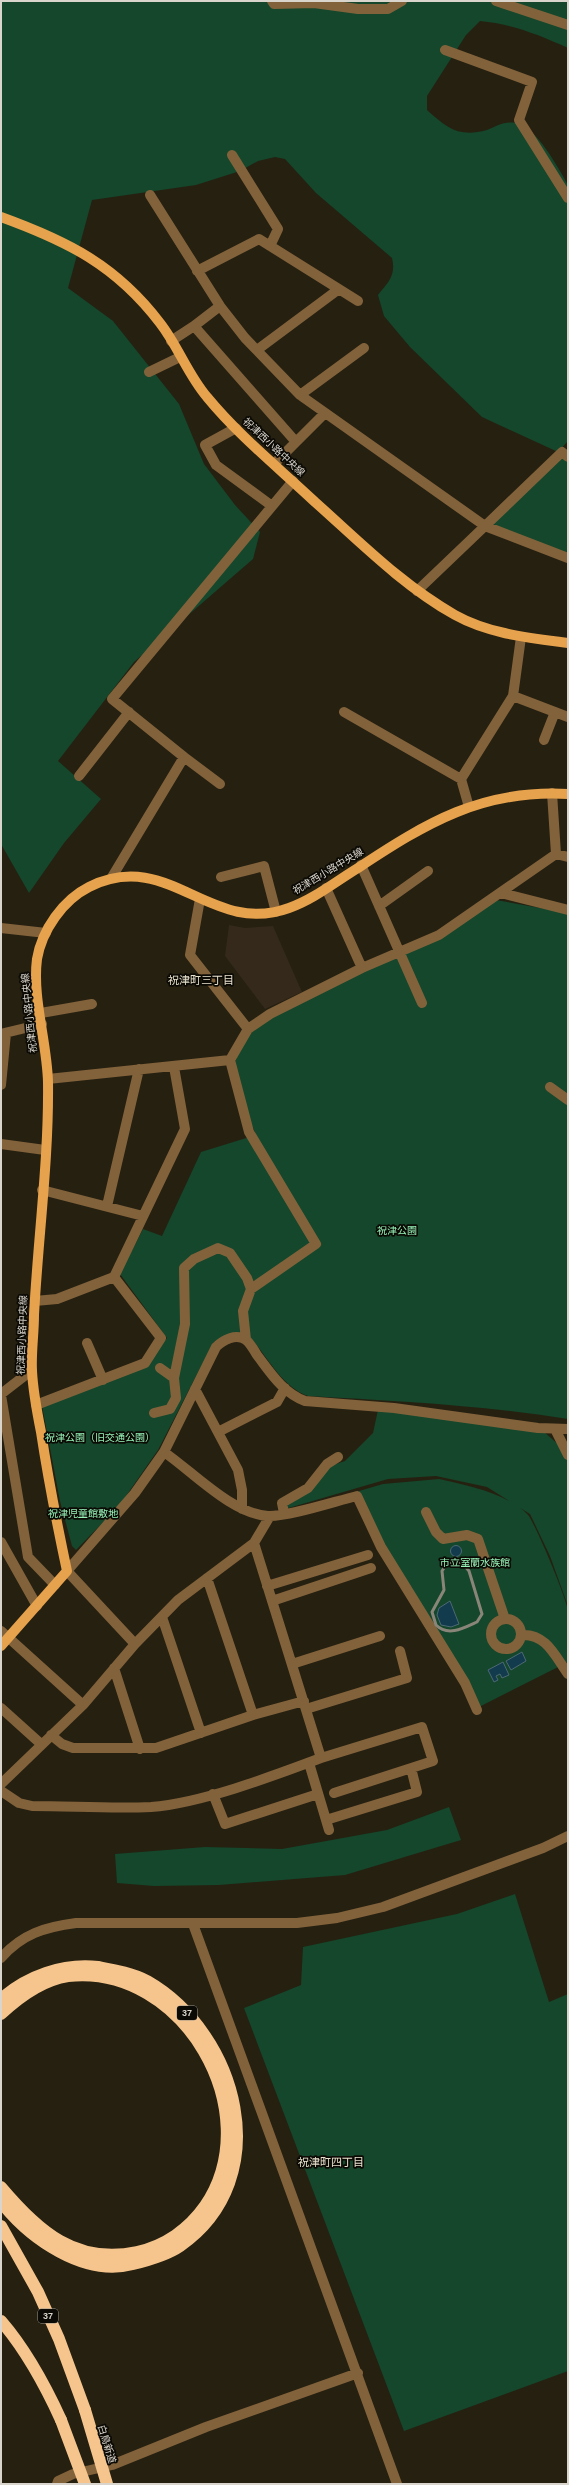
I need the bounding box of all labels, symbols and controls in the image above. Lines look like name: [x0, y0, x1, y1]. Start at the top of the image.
street label: 祝津西小路中央線: [241, 416, 307, 478]
street label: 祝津西小路中央線: [291, 846, 365, 896]
street label: 祝津西小路中央線: [19, 973, 39, 1053]
district label: 祝津町三丁目: [168, 974, 234, 986]
park label: 祝津公園: [377, 1225, 417, 1236]
street label: 祝津西小路中央線: [15, 1295, 29, 1375]
park label: 祝津公園（旧交通公園）: [45, 1432, 155, 1443]
park label: 祝津児童館敷地: [48, 1508, 119, 1519]
park label: 市立室蘭水族館: [440, 1557, 510, 1568]
road number: 37: [177, 2006, 197, 2020]
district label: 祝津町四丁目: [298, 2156, 364, 2168]
road number: 37: [38, 2309, 58, 2323]
street label: 白鳥新道: [96, 2423, 118, 2465]

